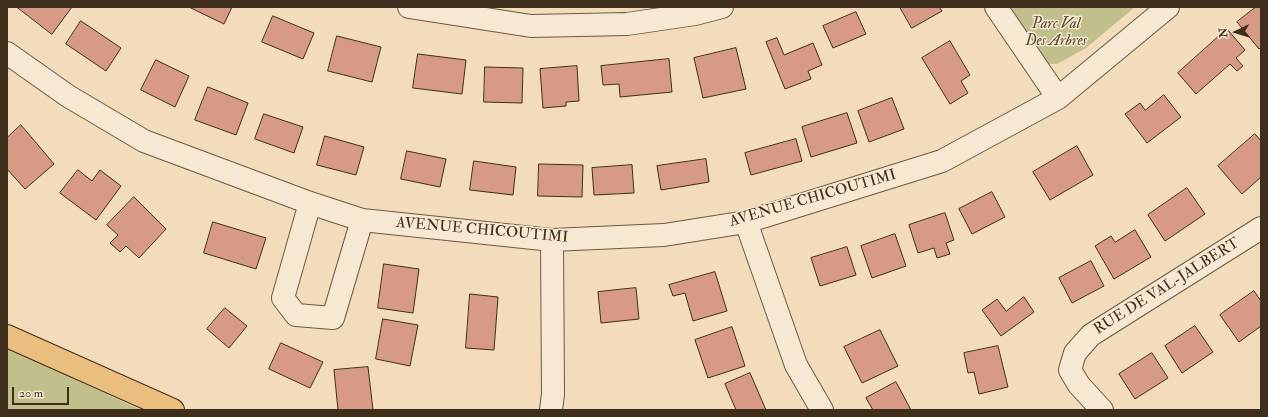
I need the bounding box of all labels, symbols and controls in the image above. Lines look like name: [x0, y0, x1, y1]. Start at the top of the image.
north arrow: [1216, 12, 1256, 52]
park label: Parc Val Des Arbres: [1025, 16, 1087, 51]
text: N: [1217, 28, 1230, 38]
street label: AVENUE CHICOUTIMI: [728, 167, 898, 231]
street label: AVENUE CHICOUTIMI: [395, 215, 569, 247]
street label: RUE DE VAL-JALBERT: [1091, 235, 1243, 339]
scale bar: [14, 379, 71, 405]
text: 20 m: [19, 386, 43, 401]

